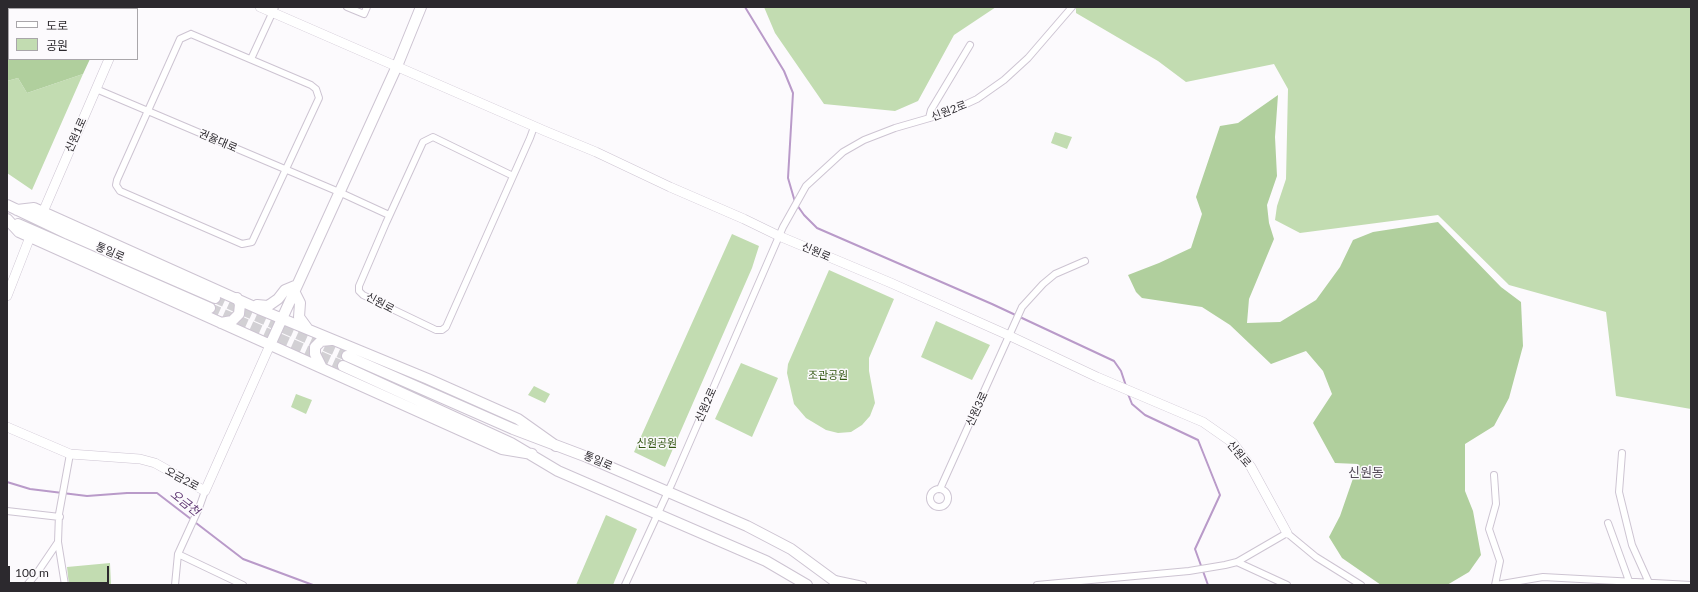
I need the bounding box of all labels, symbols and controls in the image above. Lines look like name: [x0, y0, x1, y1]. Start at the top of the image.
legend: [8, 8, 138, 60]
text: 도로: [46, 18, 68, 33]
text: 공원: [46, 38, 68, 53]
street label: 신원2로: [929, 98, 969, 124]
street label: 신원1로: [62, 116, 90, 154]
street label: 권율대로: [197, 127, 239, 155]
street label: 통일로: [93, 240, 127, 264]
street label: 신원로: [799, 240, 833, 264]
street label: 신원로: [363, 290, 397, 316]
park label: 조관공원: [808, 368, 848, 382]
street label: 신원2로: [692, 386, 720, 424]
street label: 신원3로: [963, 390, 991, 428]
park label: 신원공원: [637, 436, 677, 450]
street label: 신원로: [1224, 438, 1254, 470]
street label: 통일로: [581, 449, 615, 473]
street label: 오금2로: [163, 464, 201, 494]
district label: 신원동: [1348, 465, 1384, 481]
water label: 오금천: [168, 487, 202, 519]
scale bar: [10, 558, 111, 584]
text: 100 m: [15, 565, 49, 580]

